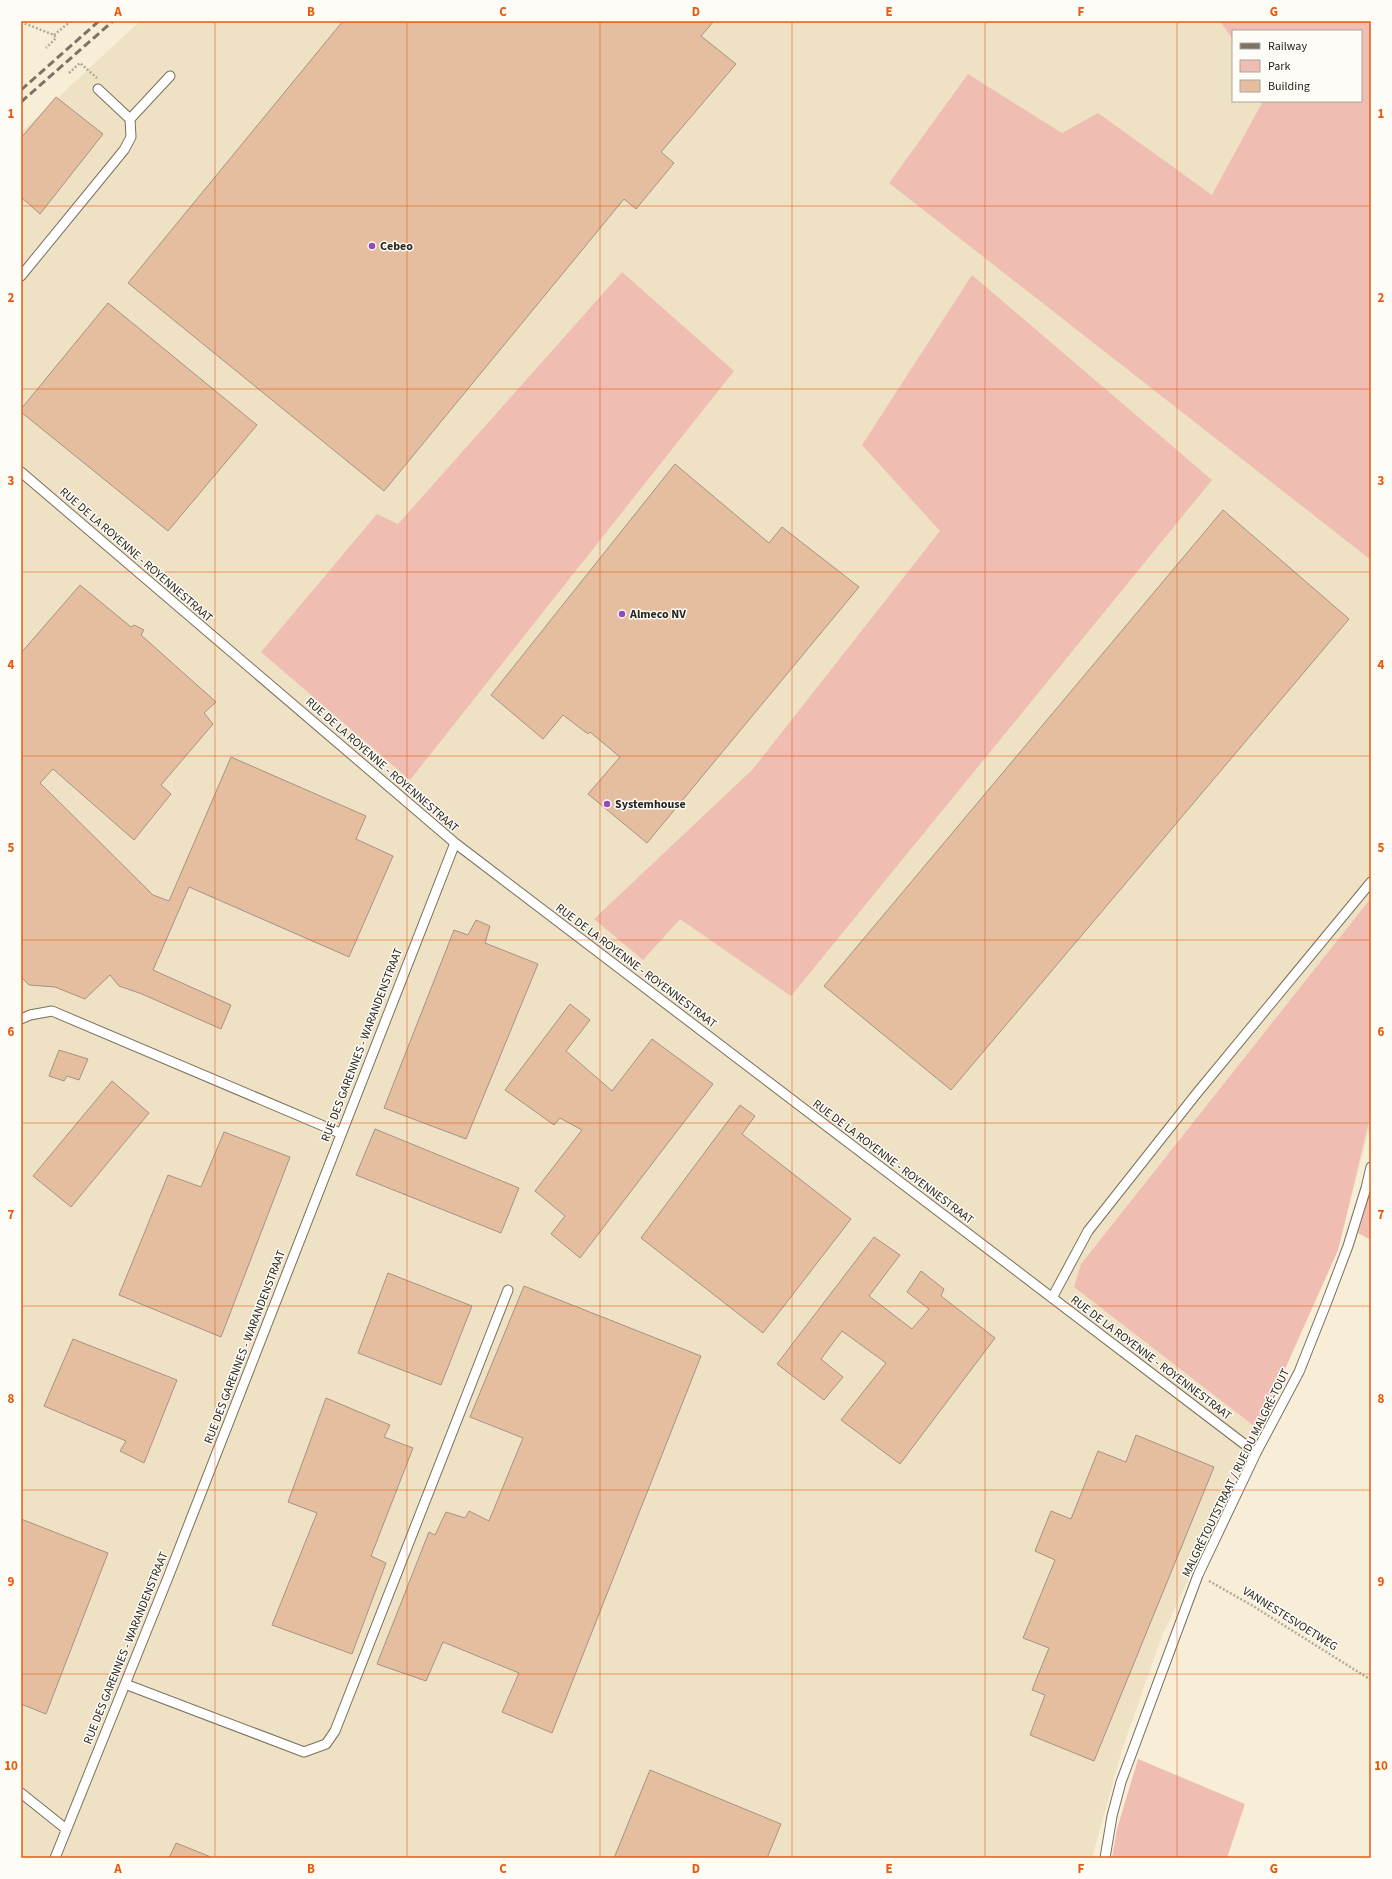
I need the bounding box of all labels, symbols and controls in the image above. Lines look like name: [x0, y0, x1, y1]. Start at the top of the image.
text: A: [113, 3, 122, 21]
text: B: [307, 3, 315, 21]
text: C: [499, 3, 507, 21]
text: D: [692, 3, 700, 21]
text: E: [885, 3, 893, 21]
text: F: [1078, 3, 1085, 21]
text: G: [1270, 3, 1278, 21]
legend: [1232, 30, 1362, 102]
text: Railway: [1268, 38, 1307, 55]
text: Park: [1268, 58, 1290, 75]
text: Building: [1268, 78, 1310, 95]
text: 1: [8, 105, 15, 123]
text: 1: [1378, 105, 1385, 123]
place label: Cebeo: [380, 238, 413, 255]
marker: Cebeo: [367, 241, 377, 251]
text: 2: [8, 289, 15, 307]
text: 2: [1378, 289, 1385, 307]
text: 3: [8, 472, 15, 490]
text: 3: [1378, 472, 1385, 490]
street label: RUE DE LA ROYENNE - ROYENNESTRAAT: [56, 484, 217, 627]
place label: Almeco NV: [629, 606, 686, 623]
marker: Almeco NV: [617, 609, 627, 619]
text: 4: [8, 656, 15, 674]
text: 4: [1378, 656, 1385, 674]
street label: RUE DE LA ROYENNE - ROYENNESTRAAT: [302, 694, 463, 837]
place label: Systemhouse: [615, 796, 686, 813]
marker: Systemhouse: [602, 799, 612, 809]
text: 5: [8, 839, 15, 857]
text: 5: [1378, 839, 1385, 857]
street label: RUE DE LA ROYENNE - ROYENNESTRAAT: [552, 900, 721, 1033]
street label: RUE DES GARENNES - WARANDENSTRAAT: [317, 945, 407, 1144]
text: 6: [8, 1023, 15, 1041]
text: 6: [1378, 1023, 1385, 1041]
street label: RUE DE LA ROYENNE - ROYENNESTRAAT: [809, 1096, 978, 1229]
text: 7: [8, 1206, 15, 1224]
text: 7: [1378, 1206, 1385, 1224]
street label: RUE DES GARENNES - WARANDENSTRAAT: [200, 1247, 290, 1446]
street label: RUE DE LA ROYENNE - ROYENNESTRAAT: [1067, 1292, 1236, 1425]
street label: MALGRÉTOUTSTRAAT / RUE DU MALGRÉ-TOUT: [1178, 1365, 1294, 1580]
text: 8: [8, 1390, 15, 1408]
text: 8: [1378, 1390, 1385, 1408]
street label: RUE DES GARENNES - WARANDENSTRAAT: [79, 1549, 173, 1747]
text: 9: [8, 1573, 15, 1591]
text: 9: [1378, 1573, 1385, 1591]
street label: VANNESTESVOETWEG: [1239, 1583, 1341, 1655]
text: 10: [4, 1757, 18, 1775]
text: 10: [1374, 1757, 1388, 1775]
text: A: [113, 1860, 122, 1878]
text: B: [307, 1860, 315, 1878]
text: C: [499, 1860, 507, 1878]
text: D: [692, 1860, 700, 1878]
text: E: [885, 1860, 893, 1878]
text: F: [1078, 1860, 1085, 1878]
text: G: [1270, 1860, 1278, 1878]

